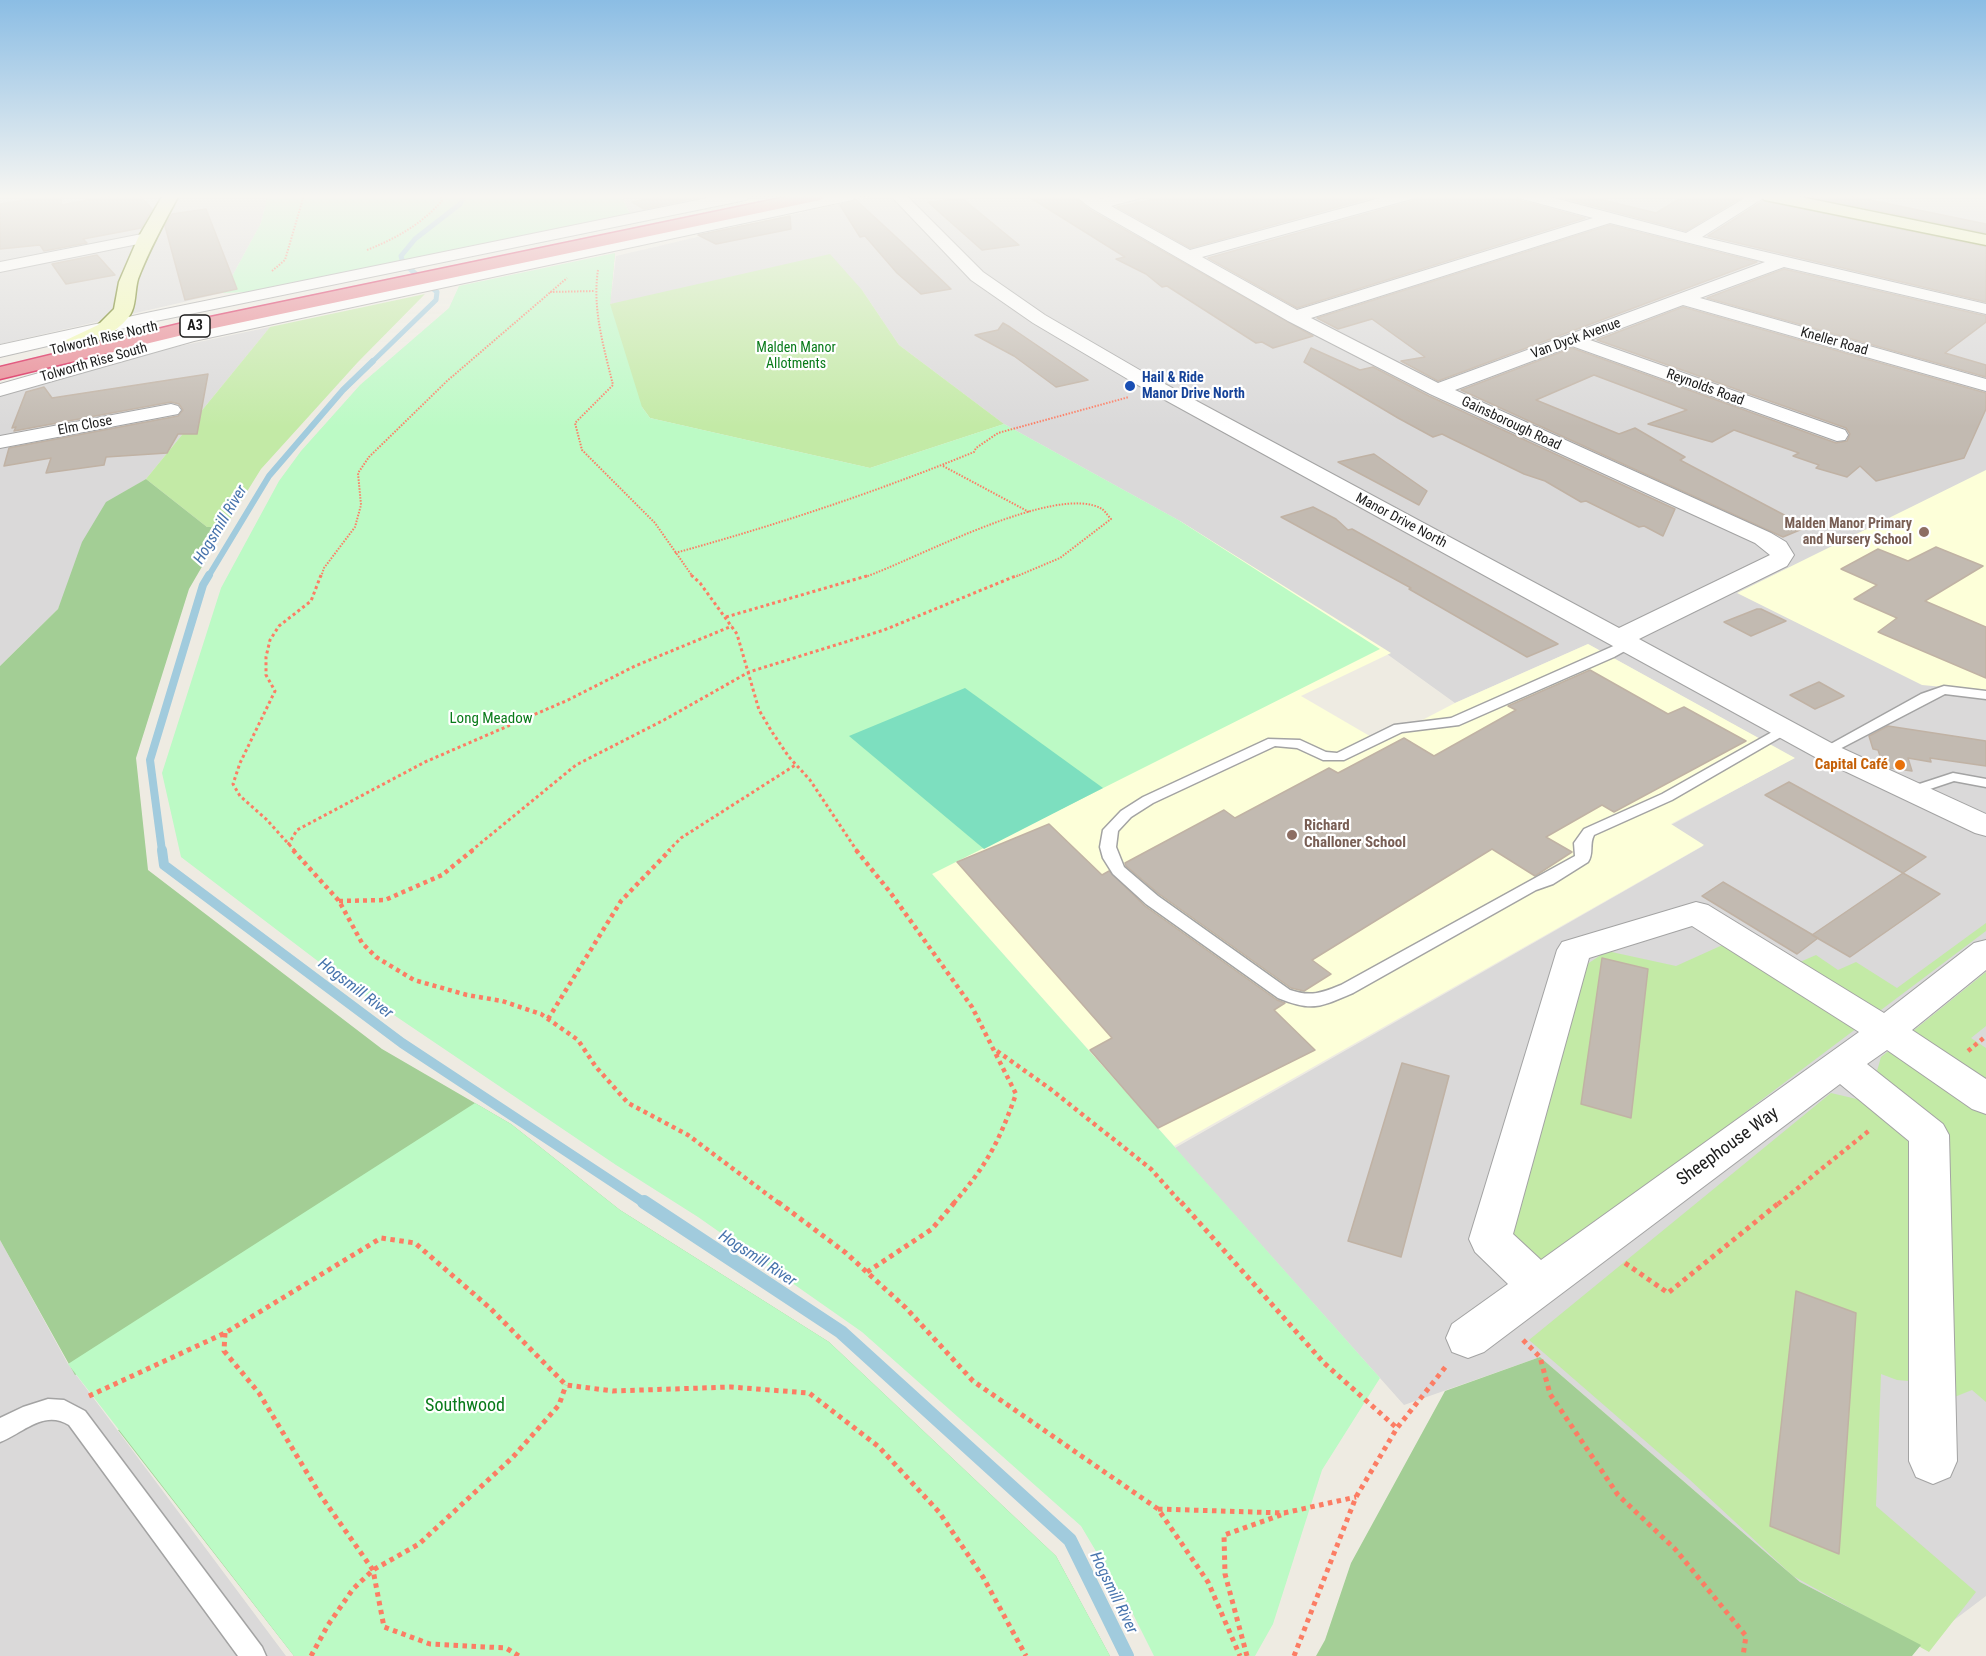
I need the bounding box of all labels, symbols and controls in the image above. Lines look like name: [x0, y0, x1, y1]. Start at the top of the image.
road number: A3: [180, 315, 210, 337]
street label: Van Dyck Avenue: [1529, 315, 1623, 363]
street label: Tolworth Rise North: [49, 318, 159, 360]
street label: Kneller Road: [1798, 324, 1870, 360]
street label: Tolworth Rise South: [39, 340, 149, 386]
park label: Malden Manor Allotments: [756, 340, 836, 372]
street label: Reynolds Road: [1664, 366, 1746, 410]
place label: Hail & Ride Manor Drive North: [1142, 370, 1245, 402]
marker: Hail & Ride Manor Drive North: [1123, 379, 1137, 393]
street label: Gainsborough Road: [1458, 394, 1564, 454]
street label: Elm Close: [56, 413, 114, 439]
water label: Hogsmill River: [190, 482, 252, 568]
street label: Manor Drive North: [1353, 490, 1449, 552]
place label: Malden Manor Primary and Nursery School: [1784, 516, 1912, 548]
marker: Malden Manor Primary and Nursery School: [1917, 525, 1931, 539]
park label: Long Meadow: [449, 710, 533, 728]
place label: Capital Café: [1815, 756, 1888, 774]
marker: Capital Café: [1893, 758, 1907, 772]
place label: Richard Challoner School: [1304, 817, 1406, 852]
marker: Richard Challoner School: [1285, 828, 1299, 842]
water label: Hogsmill River: [314, 955, 396, 1023]
street label: Sheephouse Way: [1673, 1103, 1783, 1191]
water label: Hogsmill River: [715, 1227, 799, 1291]
park label: Southwood: [425, 1395, 505, 1417]
water label: Hogsmill River: [1085, 1549, 1141, 1637]

